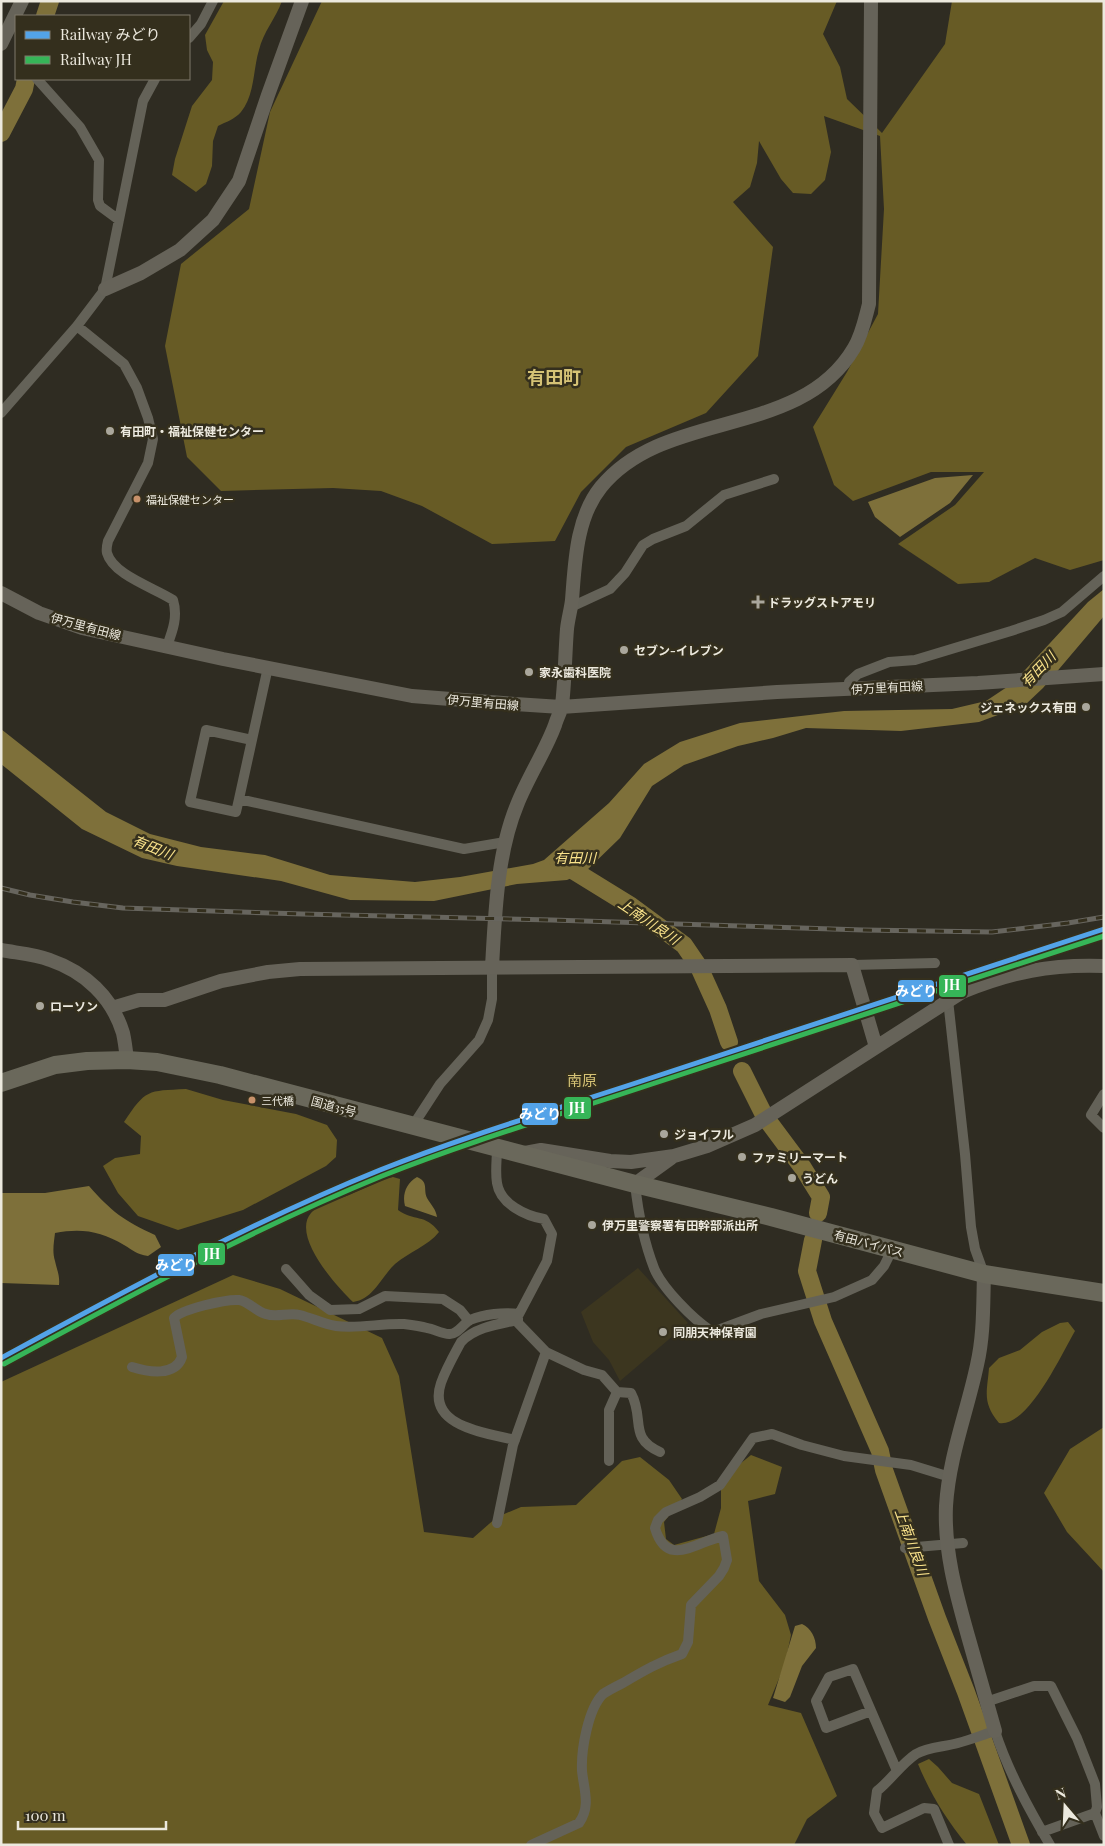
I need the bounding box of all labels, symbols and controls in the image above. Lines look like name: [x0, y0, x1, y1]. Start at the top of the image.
legend: [15, 15, 190, 80]
text: Railway みどり: [60, 24, 161, 44]
text: Railway JH: [60, 49, 132, 69]
district label: 有田町: [527, 365, 581, 389]
place label: 有田町・福祉保健センター: [120, 423, 264, 439]
marker: 有田町・福祉保健センター: [104, 425, 116, 437]
place label: 福祉保健センター: [146, 492, 234, 507]
marker: 福祉保健センター: [132, 494, 142, 504]
place label: ドラッグストアモリ: [768, 594, 876, 610]
marker: ドラッグストアモリ: [752, 596, 764, 608]
street label: 伊万里有田線: [49, 609, 123, 643]
place label: セブン-イレブン: [634, 642, 724, 658]
marker: セブン-イレブン: [618, 644, 630, 656]
water label: 有田川: [1017, 646, 1061, 691]
place label: 家永歯科医院: [539, 664, 611, 680]
marker: 家永歯科医院: [523, 666, 535, 678]
street label: 伊万里有田線: [851, 677, 923, 697]
street label: 伊万里有田線: [446, 691, 520, 713]
place label: ジェネックス有田: [980, 699, 1076, 715]
marker: ジェネックス有田: [1080, 701, 1092, 713]
water label: 有田川: [130, 830, 178, 864]
water label: 有田川: [554, 848, 598, 867]
water label: 上南川良川: [615, 894, 685, 950]
line badge: JH: [938, 974, 967, 998]
text: JH: [943, 975, 960, 994]
line badge: みどり: [897, 979, 935, 1003]
text: みどり: [895, 981, 937, 1000]
place label: ローソン: [50, 998, 98, 1014]
marker: ローソン: [34, 1000, 46, 1012]
district label: 南原: [567, 1070, 597, 1090]
street label: 国道35号: [310, 1092, 358, 1120]
place label: 三代橋: [261, 1093, 294, 1108]
marker: 三代橋: [247, 1095, 257, 1105]
line badge: JH: [563, 1096, 592, 1120]
text: JH: [568, 1098, 585, 1117]
line badge: みどり: [521, 1102, 559, 1126]
text: みどり: [519, 1104, 561, 1123]
place label: ジョイフル: [674, 1126, 734, 1142]
marker: ジョイフル: [658, 1128, 670, 1140]
place label: ファミリーマート: [752, 1149, 848, 1165]
marker: ファミリーマート: [736, 1151, 748, 1163]
place label: うどん: [802, 1170, 838, 1186]
marker: うどん: [786, 1172, 798, 1184]
place label: 伊万里警察署有田幹部派出所: [602, 1217, 758, 1233]
marker: 伊万里警察署有田幹部派出所: [586, 1219, 598, 1231]
street label: 有田バイパス: [832, 1226, 906, 1260]
line badge: JH: [197, 1242, 226, 1266]
text: JH: [203, 1244, 220, 1263]
line badge: みどり: [157, 1253, 195, 1277]
text: みどり: [155, 1255, 197, 1274]
place label: 同朋天神保育園: [673, 1324, 757, 1340]
marker: 同朋天神保育園: [657, 1326, 669, 1338]
water label: 上南川良川: [891, 1506, 934, 1580]
north arrow: [1040, 1781, 1090, 1831]
text: N: [1053, 1783, 1068, 1804]
scale bar: [18, 1798, 165, 1830]
text: 100 m: [25, 1805, 66, 1825]

